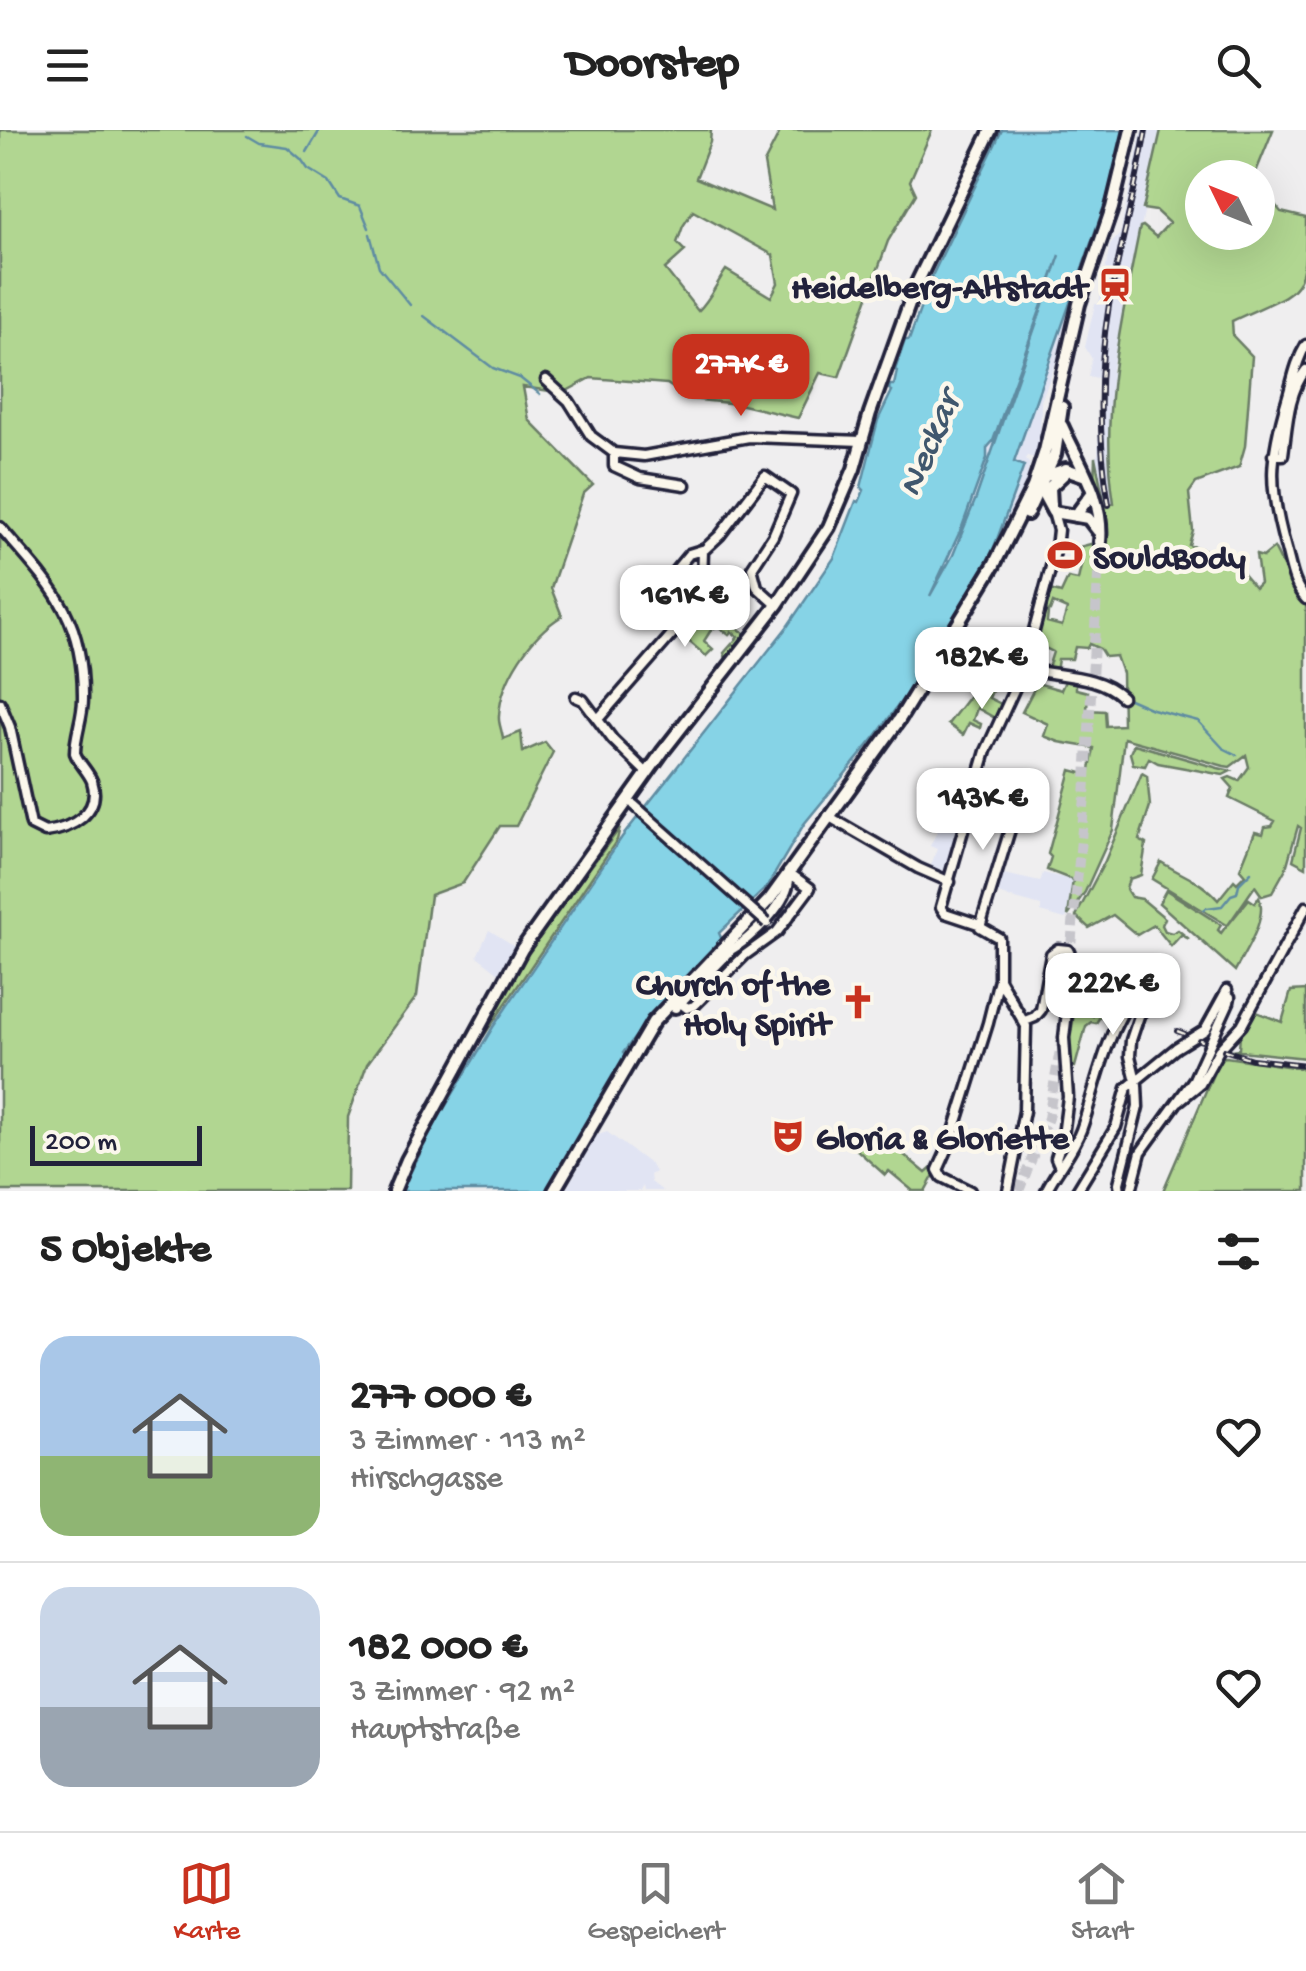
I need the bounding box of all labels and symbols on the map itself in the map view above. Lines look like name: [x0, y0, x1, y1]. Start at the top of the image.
north arrow: [1185, 160, 1275, 250]
station icon: Heidelberg-Altstadt: [1096, 266, 1134, 304]
place label: Heidelberg-Altstadt: [791, 270, 1091, 311]
pin: 277K €: [660, 334, 822, 419]
water label: Neckar: [890, 380, 976, 504]
sports icon: SouldBody: [1046, 536, 1084, 574]
place label: SouldBody: [1093, 540, 1247, 581]
pin: 161K €: [604, 565, 766, 650]
pin: 182K €: [901, 627, 1063, 712]
pin: 143K €: [902, 768, 1064, 853]
pin: 222K €: [1032, 953, 1194, 1038]
place label: Church of the Holy Spirit: [636, 967, 834, 1048]
church icon: Church of the Holy Spirit: [839, 983, 877, 1021]
theatre icon: Gloria & Gloriette: [769, 1117, 807, 1155]
scale bar: [30, 1121, 202, 1166]
place label: Gloria & Gloriette: [816, 1121, 1070, 1162]

